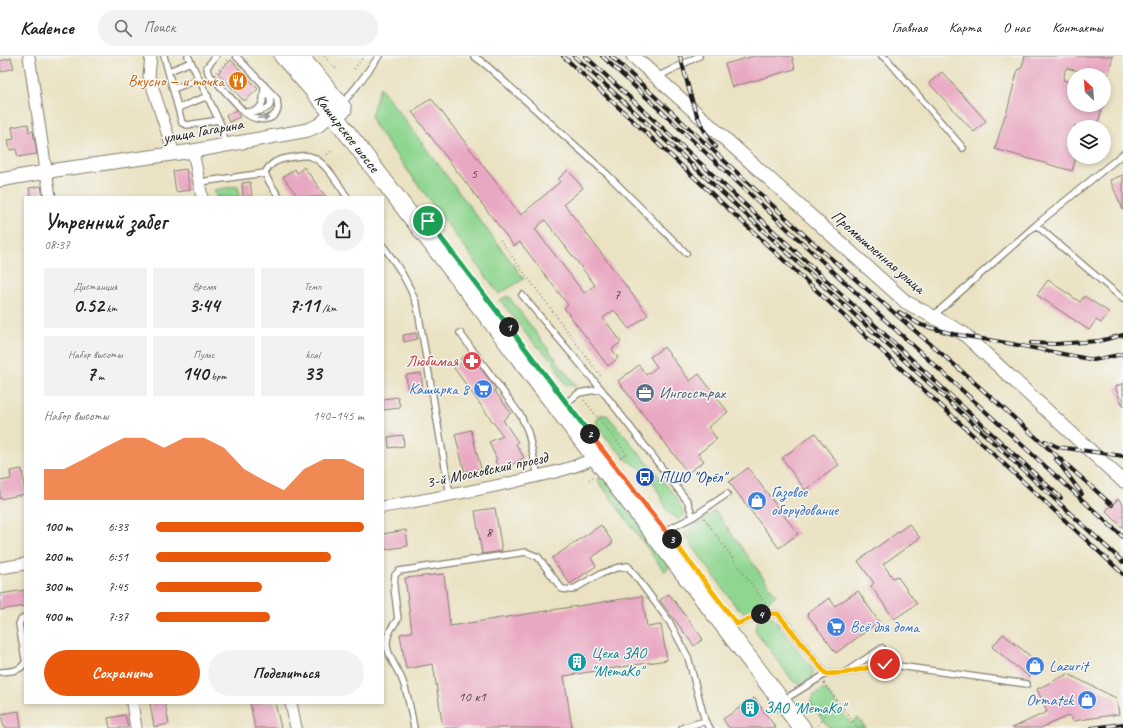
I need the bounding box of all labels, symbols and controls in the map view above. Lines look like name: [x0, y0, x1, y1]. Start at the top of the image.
search box: [98, 10, 378, 46]
text: Kadence: [20, 16, 74, 40]
icon: search: [112, 17, 134, 39]
text: Поиск: [144, 18, 175, 37]
text: Главная: [892, 19, 927, 36]
text: Карта: [949, 19, 981, 36]
text: О нас: [1003, 19, 1030, 36]
text: Контакты: [1052, 19, 1103, 36]
north arrow: [1067, 68, 1111, 112]
map controls: [1067, 68, 1111, 164]
restaurant icon: Вкусно — и точка: [227, 70, 249, 92]
place label: Вкусно — и точка: [128, 71, 225, 91]
street label: Каширское шоссе: [310, 90, 385, 178]
street label: улица Гагарина: [160, 114, 246, 148]
one-way arrow: [257, 115, 269, 122]
button: layers: [1067, 120, 1111, 164]
house number: 5: [471, 165, 478, 182]
pin: [411, 204, 445, 238]
street label: Промышленная улица: [827, 206, 930, 299]
text: Утренний забег: [44, 208, 167, 236]
button: share: [322, 209, 364, 251]
icon: arrive: [417, 210, 439, 232]
text: 08:37: [44, 237, 70, 253]
text: Дистанция: [73, 279, 117, 293]
text: Время: [192, 279, 216, 293]
text: Темп: [304, 279, 322, 293]
house number: 7: [614, 286, 621, 303]
text: 0.52: [73, 293, 104, 318]
text: 3:44: [189, 293, 219, 318]
text: 7:11: [289, 293, 320, 318]
text: km: [104, 301, 117, 315]
text: /km: [320, 301, 337, 315]
pin: 1: [499, 317, 519, 337]
text: 1: [507, 320, 511, 334]
text: Набор высоты: [68, 347, 123, 361]
text: Пульс: [193, 347, 215, 361]
text: kcal: [305, 347, 320, 361]
pharmacy icon: Любимая: [461, 350, 483, 372]
place label: Любимая: [406, 351, 459, 371]
text: 7: [86, 361, 95, 386]
text: 140: [182, 361, 209, 386]
text: 33: [304, 361, 322, 386]
text: m: [95, 369, 104, 383]
text: bpm: [209, 369, 226, 383]
supermarket icon: Каширка 8: [472, 378, 494, 400]
place label: Каширка 8: [409, 379, 471, 399]
office icon: Ингосстрах: [634, 382, 656, 404]
place label: Ингосстрах: [659, 383, 727, 403]
text: Набор высоты: [44, 408, 109, 424]
text: 140–145 m: [313, 408, 364, 424]
pin: 2: [580, 424, 600, 444]
text: 2: [588, 427, 592, 441]
street label: 3-й Московский проезд: [425, 447, 551, 493]
bus stop icon: ПШО "Орёл": [634, 466, 656, 488]
place label: ПШО "Орёл": [659, 467, 729, 487]
place label: Газовое оборудование: [771, 482, 840, 520]
shop icon: Газовое оборудование: [746, 490, 768, 512]
text: 100 m: [44, 519, 72, 535]
text: 6:33: [108, 519, 128, 535]
house number: 8: [486, 524, 494, 541]
pin: 3: [662, 529, 682, 549]
text: 3: [670, 532, 674, 546]
text: 200 m: [44, 549, 72, 565]
text: 6:51: [108, 549, 128, 565]
text: 300 m: [44, 579, 72, 595]
text: 7:45: [108, 579, 128, 595]
pin: 4: [751, 604, 771, 624]
text: 4: [759, 607, 763, 621]
text: 400 m: [44, 609, 72, 625]
text: 7:37: [108, 609, 128, 625]
supermarket icon: Всё для дома: [825, 616, 847, 638]
place label: Всё для дома: [850, 617, 920, 637]
place label: Цеха ЗАО "МетаКо": [591, 643, 648, 681]
pin: [868, 647, 902, 681]
button: Сохранить: [44, 650, 200, 696]
button: Поделиться: [208, 650, 364, 696]
building icon: Цеха ЗАО "МетаКо": [566, 651, 588, 673]
icon: check: [874, 653, 896, 675]
shop icon: Lazurit: [1024, 655, 1046, 677]
place label: Lazurit: [1049, 656, 1091, 676]
house number: 10 к1: [458, 688, 486, 705]
shop icon: Ormatek: [1076, 689, 1098, 711]
place label: Ormatek: [1026, 690, 1074, 710]
building icon: ЗАО "МетаКо": [739, 697, 761, 719]
place label: ЗАО "МетаКо": [764, 698, 848, 718]

